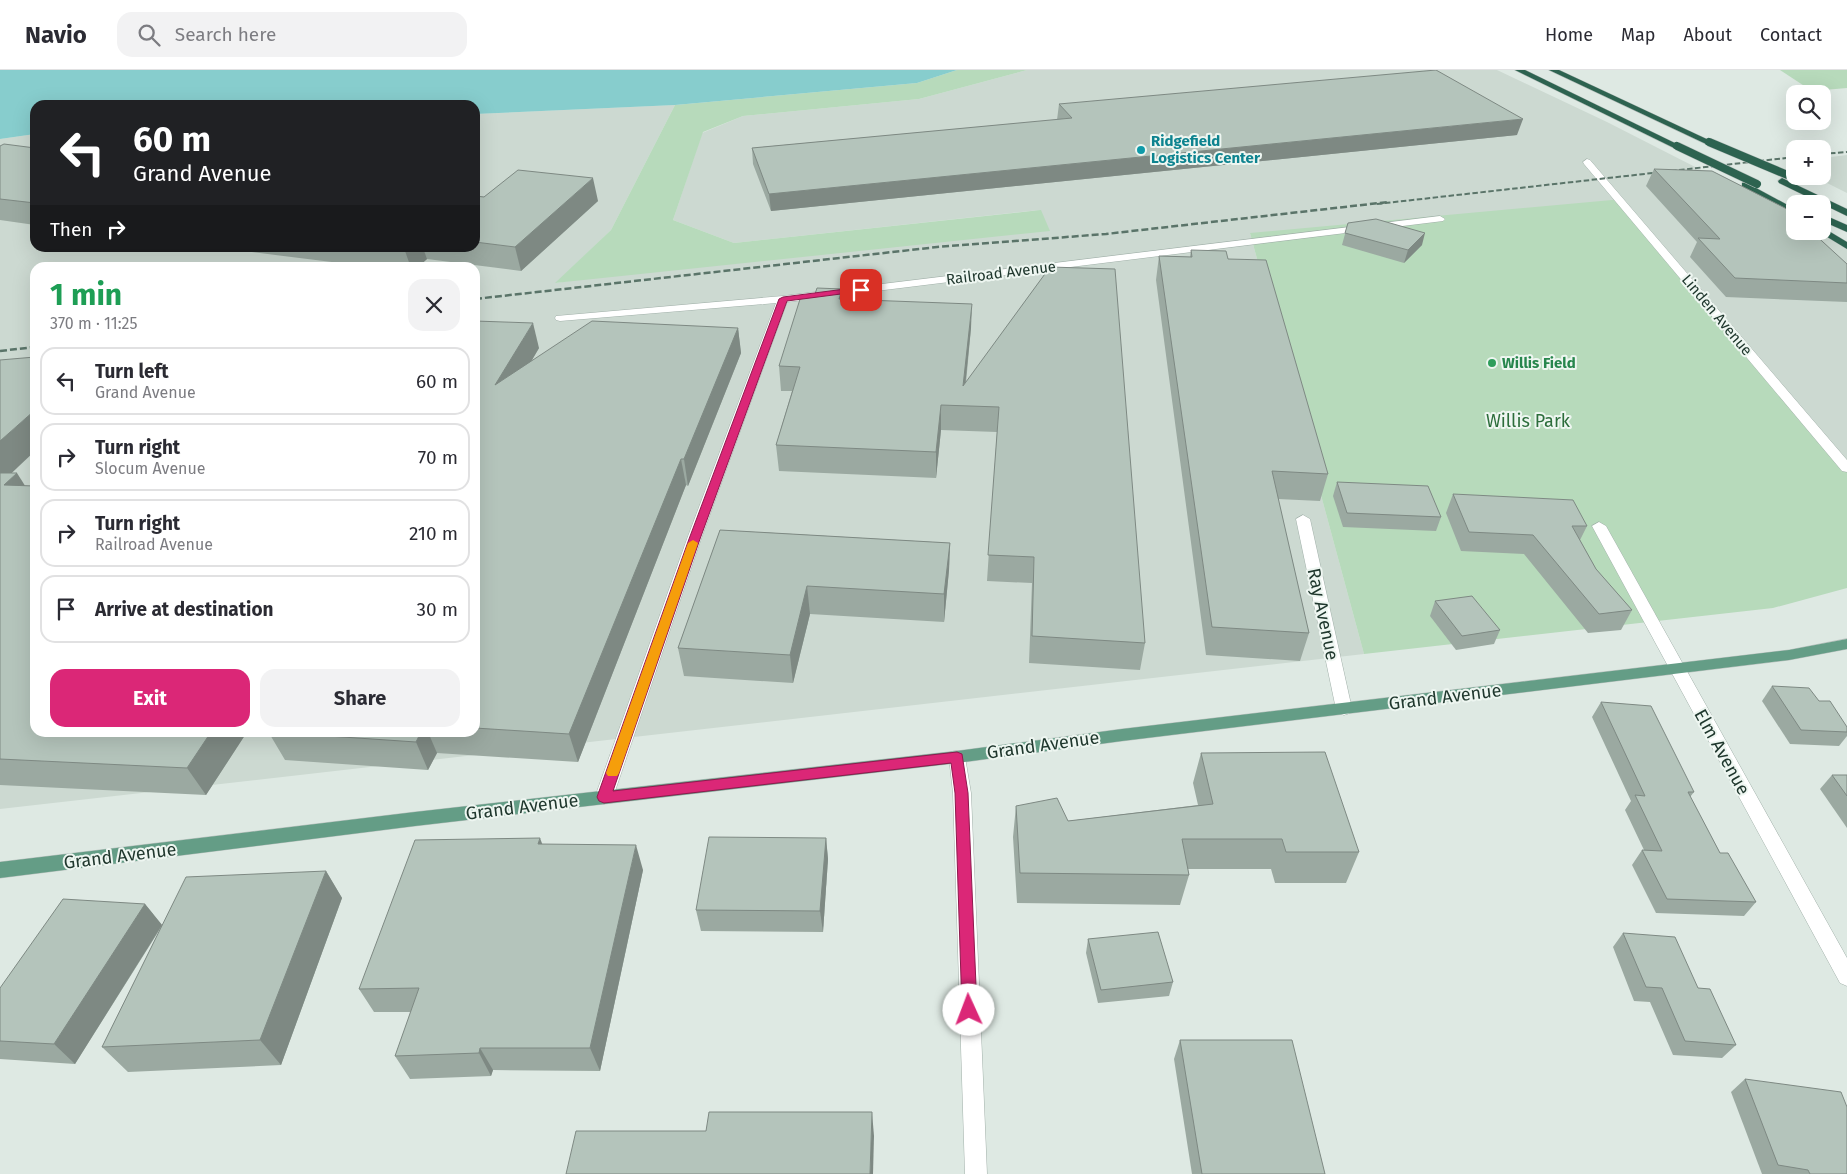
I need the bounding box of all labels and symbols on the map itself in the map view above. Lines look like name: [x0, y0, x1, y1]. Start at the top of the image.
place label: Ridgefield Logistics Center: [1151, 132, 1261, 167]
marker: Ridgefield Logistics Center: [1135, 144, 1147, 156]
street label: Railroad Avenue: [945, 257, 1057, 289]
pin: [840, 269, 882, 311]
street label: Linden Avenue: [1678, 271, 1756, 359]
place label: Willis Field: [1502, 354, 1576, 372]
marker: Willis Field: [1486, 357, 1498, 369]
park label: Willis Park: [1486, 410, 1571, 432]
street label: Ray Avenue: [1303, 566, 1343, 662]
street label: Grand Avenue: [1387, 679, 1503, 715]
street label: Elm Avenue: [1689, 705, 1755, 799]
street label: Grand Avenue: [985, 726, 1101, 764]
street label: Grand Avenue: [464, 789, 580, 825]
street label: Grand Avenue: [62, 838, 178, 874]
position arrow: [942, 983, 994, 1035]

